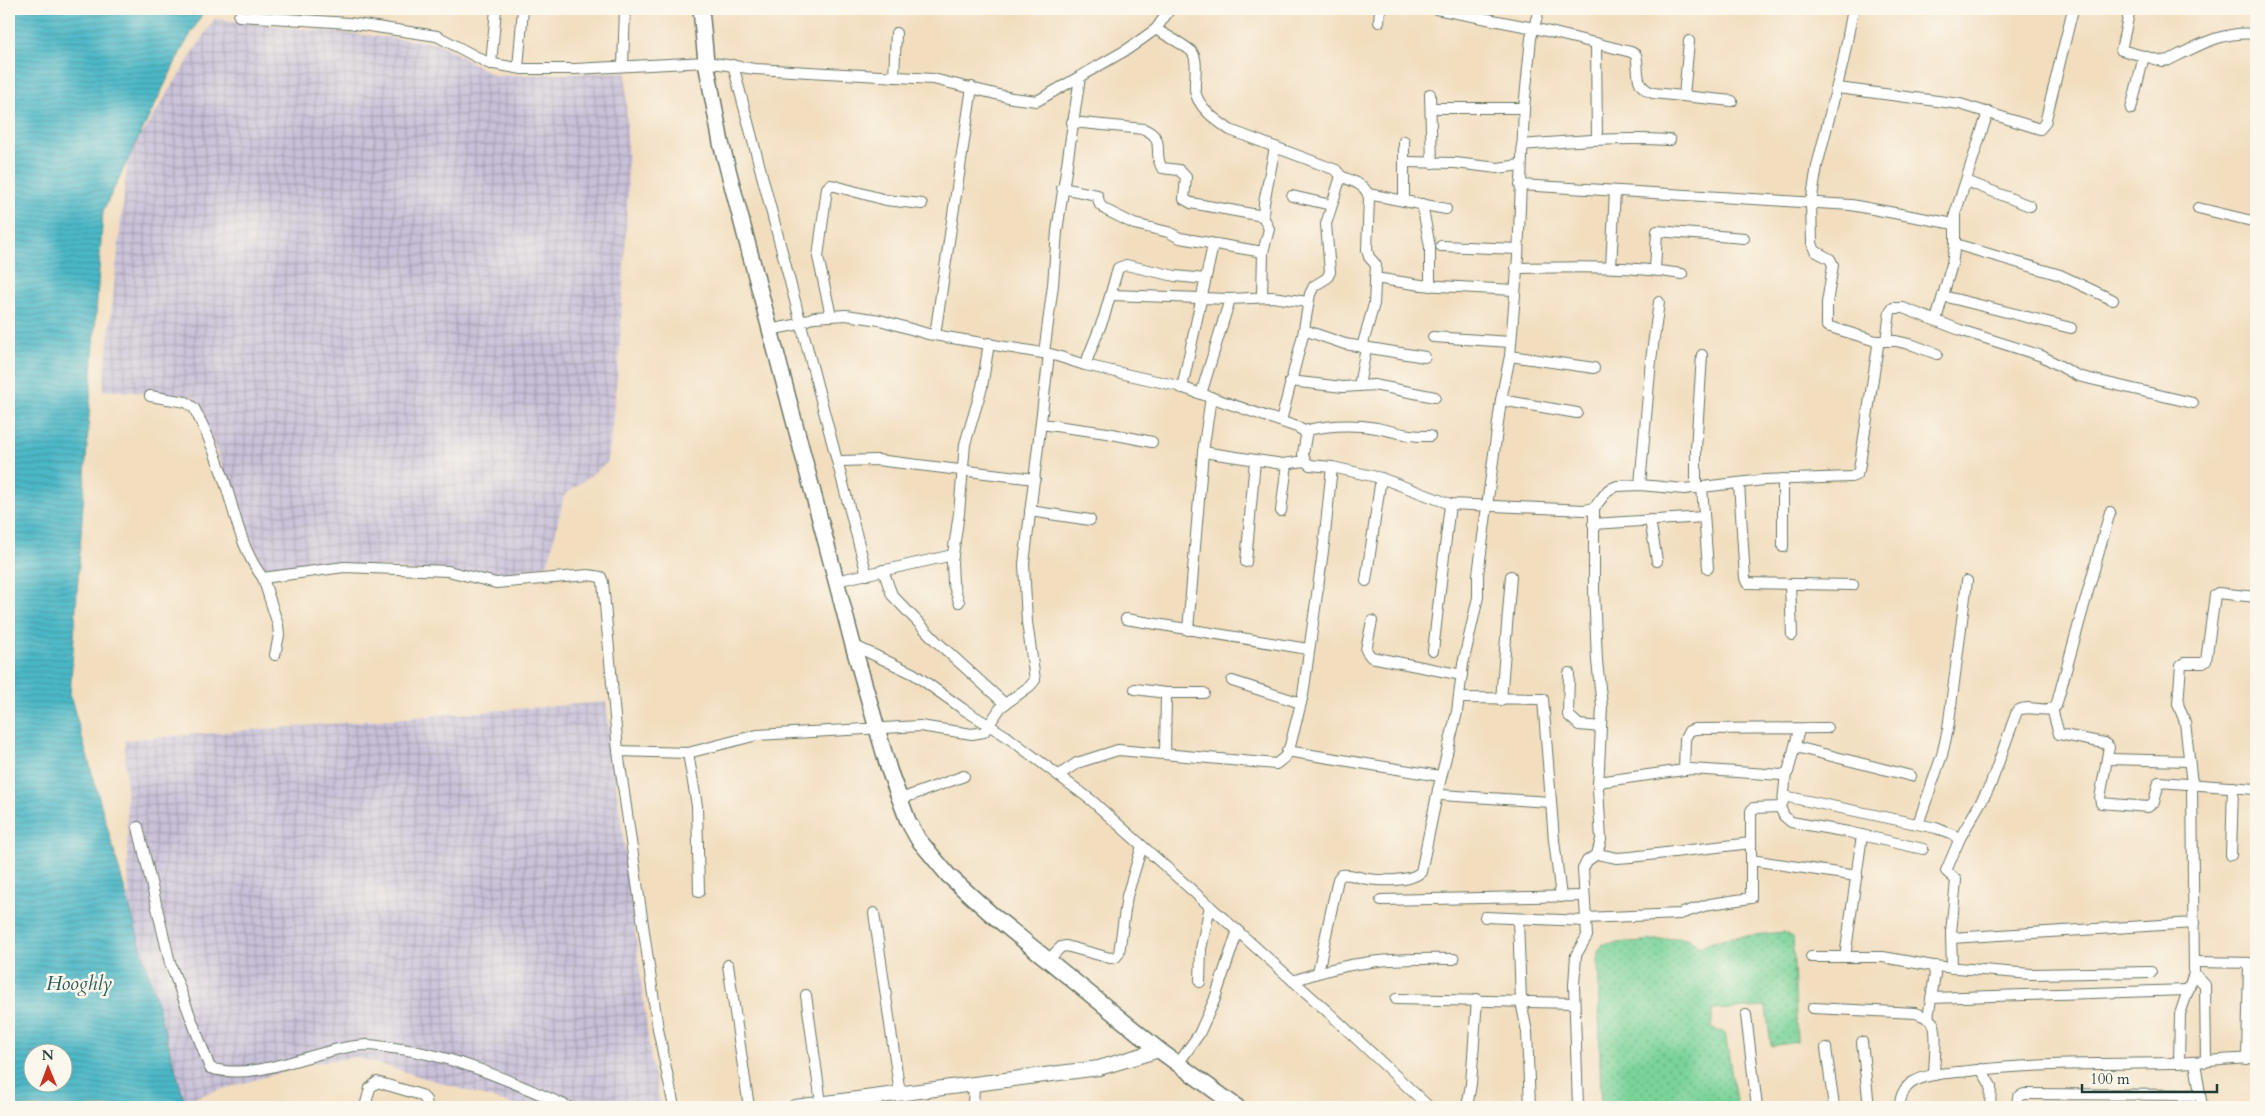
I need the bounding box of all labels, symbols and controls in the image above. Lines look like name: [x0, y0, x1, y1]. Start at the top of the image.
water label: Hooghly: [46, 970, 112, 997]
north arrow: [22, 1044, 72, 1094]
text: N: [42, 1046, 54, 1065]
scale bar: [2082, 1061, 2218, 1093]
text: 100 m: [2090, 1069, 2130, 1089]

